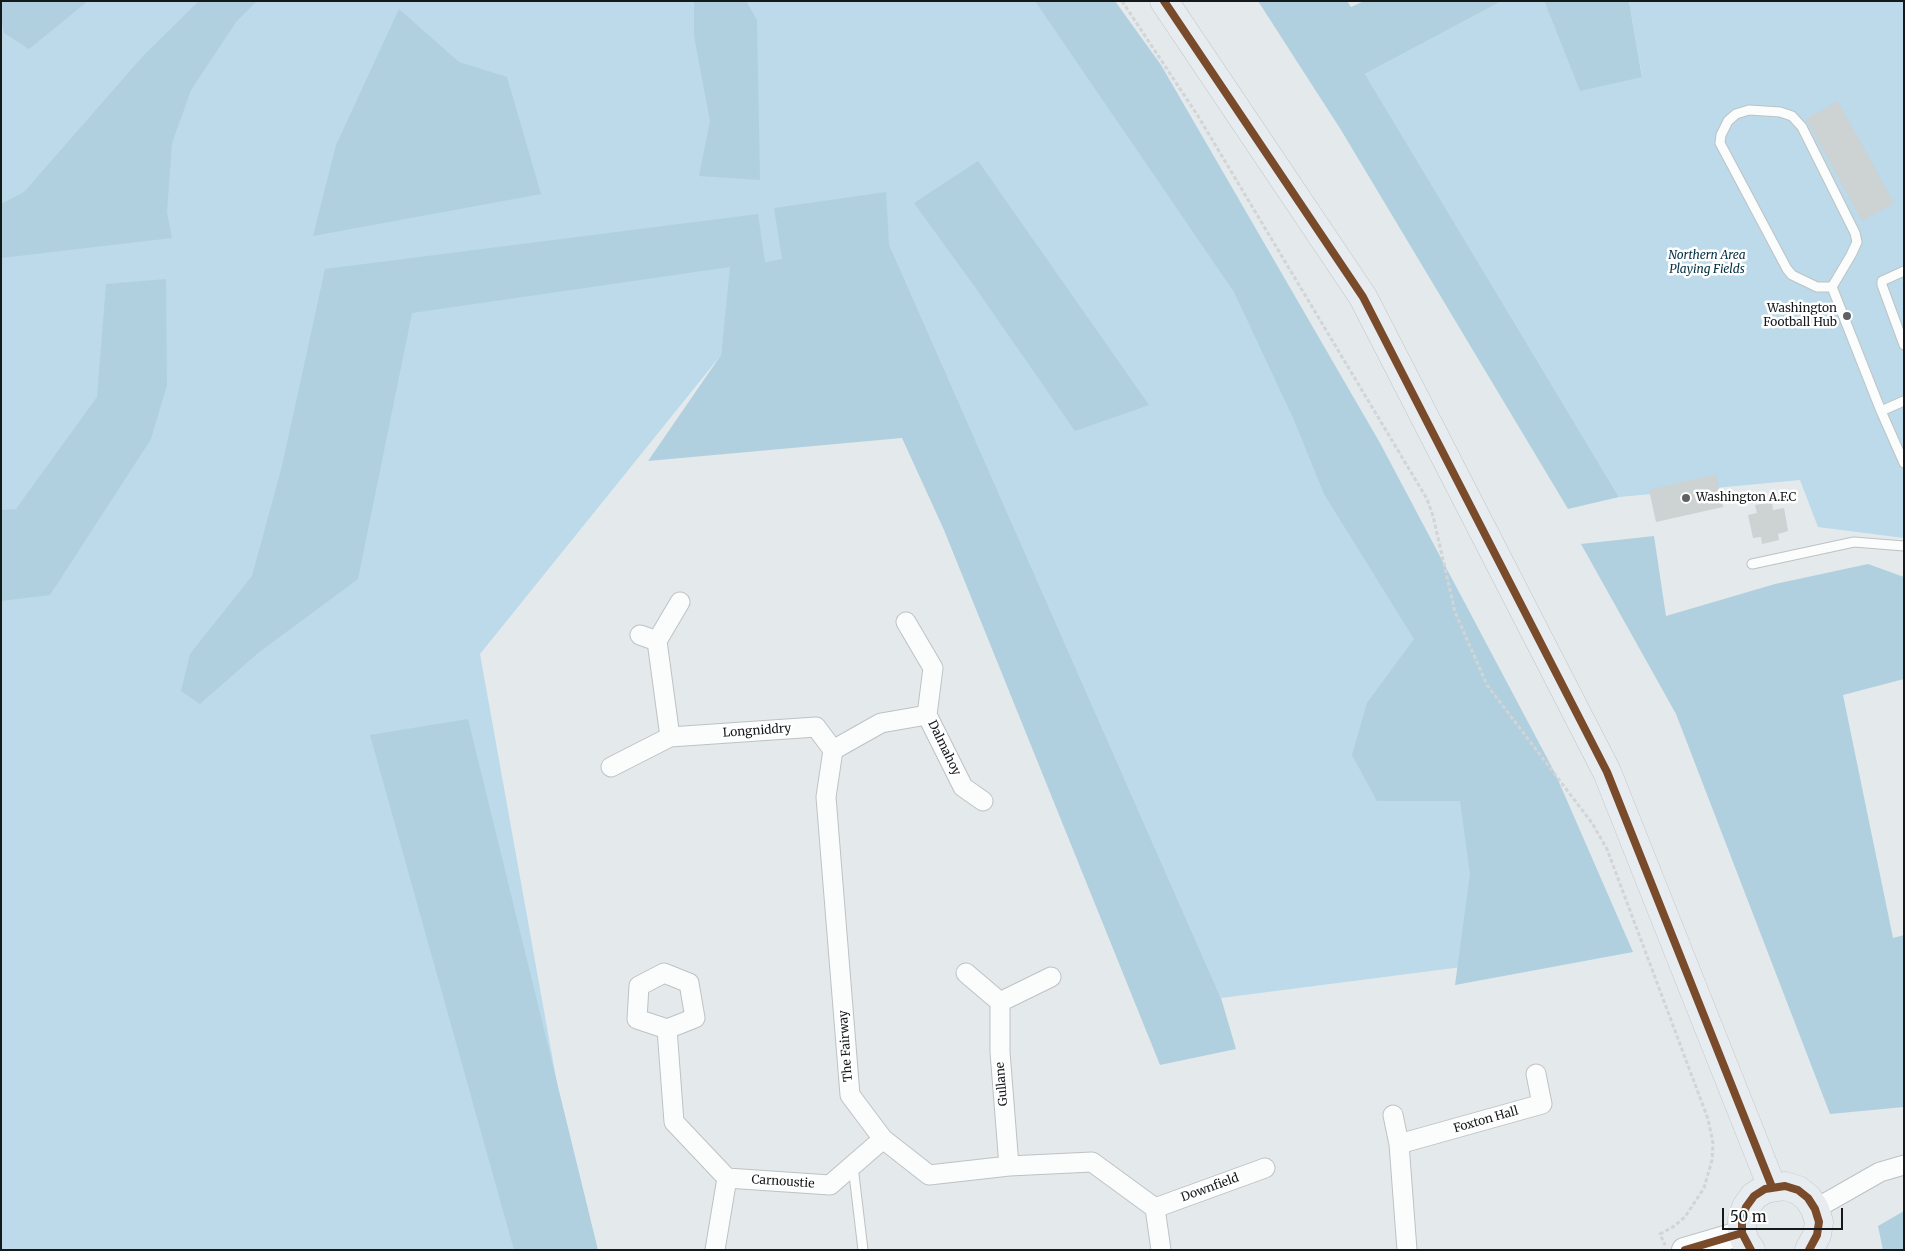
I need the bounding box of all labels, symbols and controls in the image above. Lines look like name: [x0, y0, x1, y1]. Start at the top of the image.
park label: Northern Area Playing Fields: [1668, 249, 1746, 277]
place label: Washington Football Hub: [1763, 302, 1837, 330]
marker: Washington Football Hub: [1841, 310, 1853, 322]
place label: Washington A.F.C: [1696, 491, 1796, 505]
marker: Washington A.F.C: [1680, 492, 1692, 504]
street label: Dalmahoy: [925, 718, 963, 778]
street label: Longniddry: [722, 721, 792, 741]
street label: The Fairway: [836, 1010, 856, 1082]
street label: Gullane: [993, 1061, 1011, 1107]
street label: Foxton Hall: [1452, 1104, 1520, 1136]
street label: Downfield: [1179, 1171, 1241, 1205]
street label: Carnoustie: [751, 1173, 815, 1191]
scale bar: [1725, 1198, 1846, 1230]
text: 50 m: [1730, 1207, 1767, 1226]

